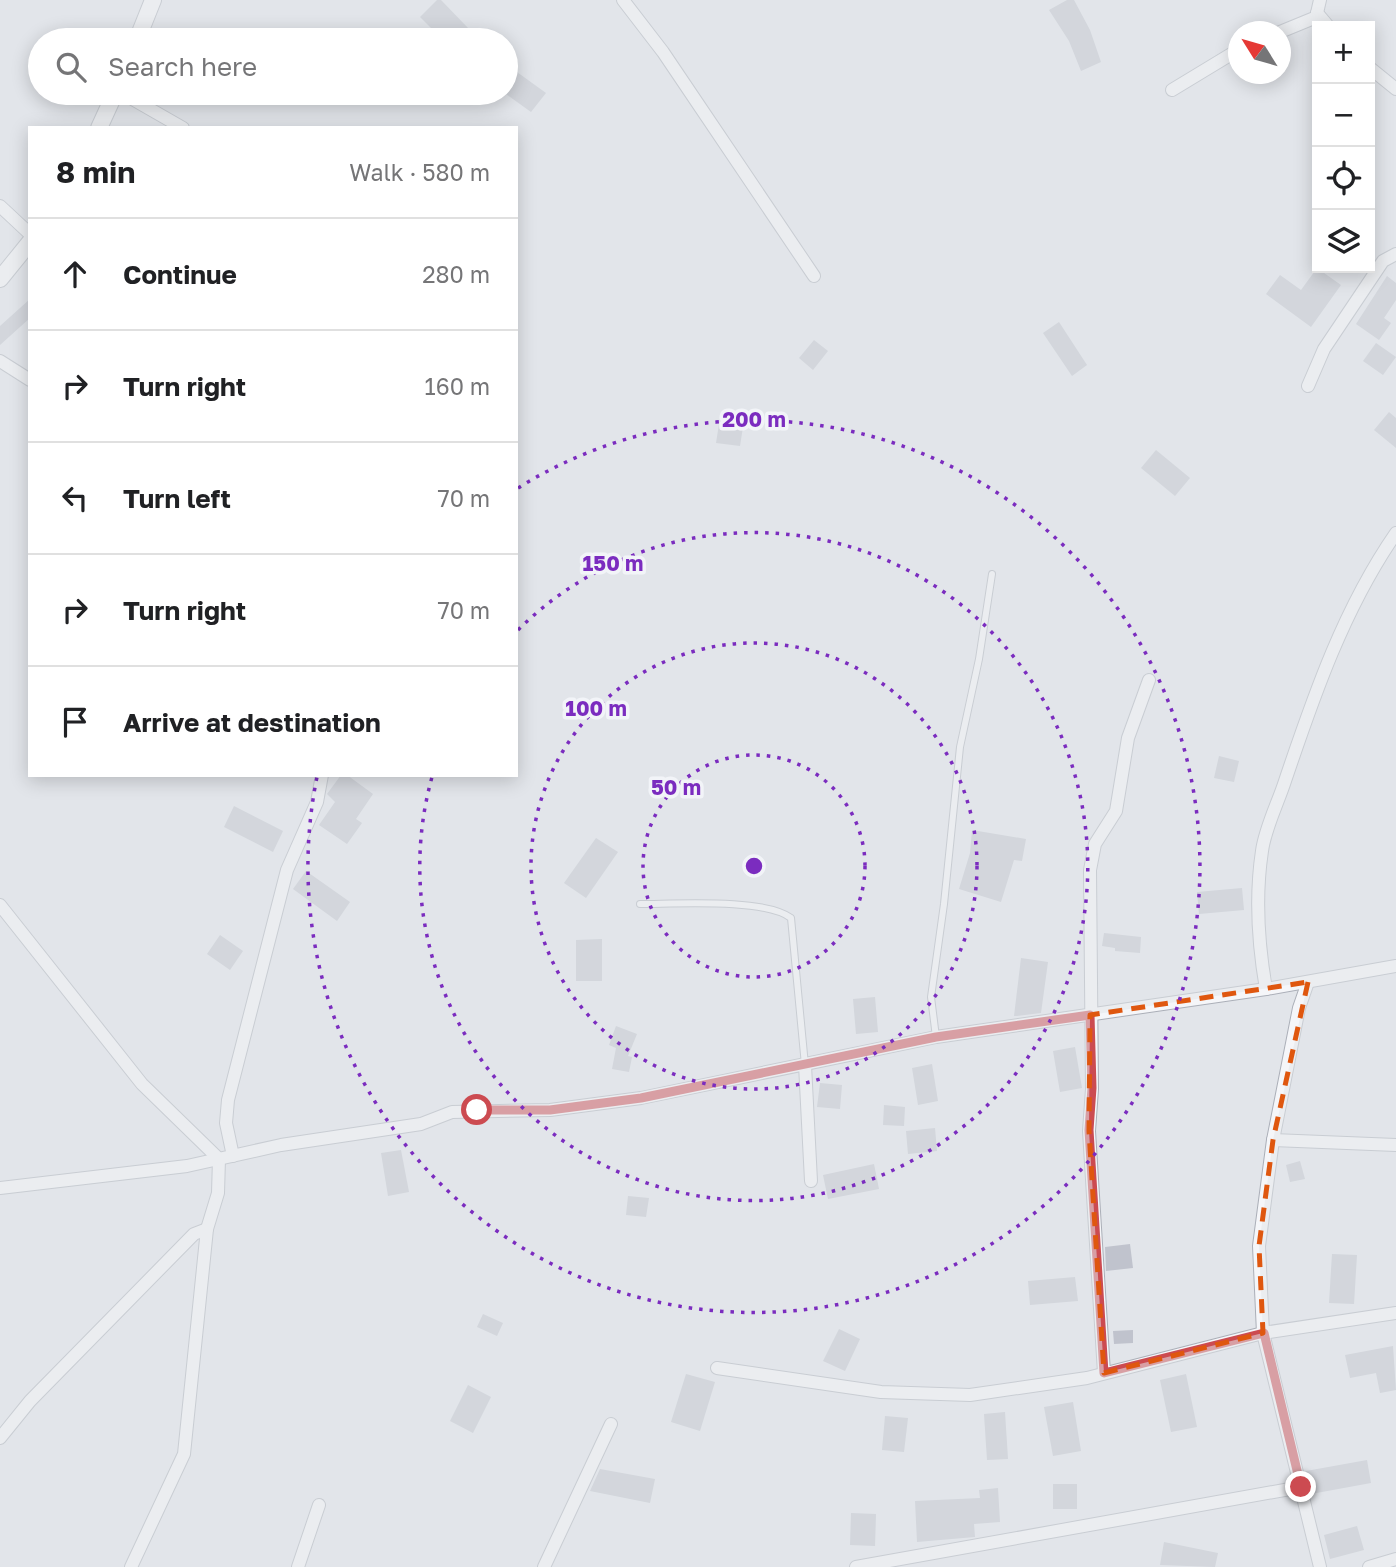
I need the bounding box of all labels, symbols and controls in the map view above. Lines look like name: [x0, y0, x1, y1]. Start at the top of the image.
north arrow: [1228, 21, 1291, 84]
map controls: [1312, 21, 1375, 273]
button: +: [1312, 21, 1375, 84]
search box: [28, 28, 518, 105]
icon: search: [52, 48, 90, 86]
text: Search here: [108, 51, 257, 82]
button: −: [1312, 84, 1375, 147]
button: locate: [1312, 147, 1375, 210]
text: 8 min: [56, 154, 135, 190]
text: Walk · 580 m: [349, 158, 490, 186]
button: layers: [1312, 210, 1375, 273]
icon: ahead: [56, 255, 94, 293]
text: Continue: [123, 259, 237, 290]
text: 280 m: [422, 260, 490, 288]
icon: right: [56, 367, 94, 405]
text: Turn right: [123, 371, 246, 402]
text: 160 m: [425, 372, 490, 400]
text: 200 m: [722, 406, 786, 432]
icon: left: [56, 479, 94, 517]
text: Turn left: [123, 483, 231, 514]
text: 70 m: [437, 484, 490, 512]
text: 150 m: [583, 550, 643, 576]
icon: right: [56, 591, 94, 629]
text: Turn right: [123, 595, 246, 626]
text: 70 m: [437, 596, 490, 624]
text: 100 m: [565, 695, 627, 721]
icon: arrive: [56, 703, 94, 741]
text: Arrive at destination: [123, 707, 381, 738]
text: 50 m: [651, 774, 701, 800]
centre of rings: [742, 854, 766, 878]
route start: [461, 1094, 492, 1125]
route end: [1285, 1471, 1316, 1502]

